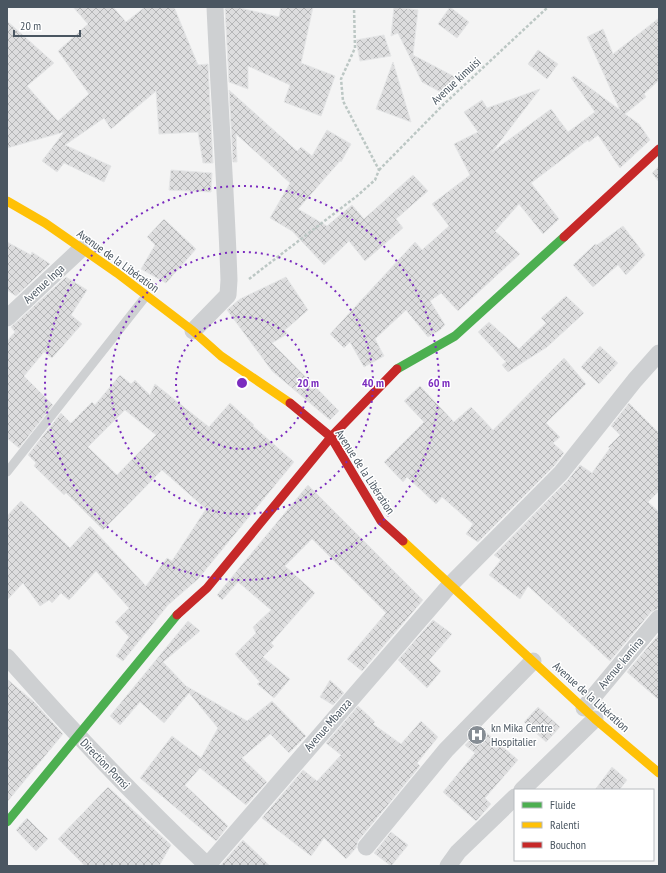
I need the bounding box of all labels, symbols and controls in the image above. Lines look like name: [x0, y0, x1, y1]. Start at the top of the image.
scale bar: [14, 12, 80, 38]
text: 20 m: [20, 18, 41, 33]
street label: Avenue kimuisi: [428, 54, 484, 107]
street label: Avenue de la Libération: [74, 226, 162, 295]
street label: Avenue Inga: [20, 261, 68, 306]
text: 20 m: [297, 375, 319, 390]
text: 40 m: [362, 375, 384, 390]
text: 60 m: [428, 375, 450, 390]
centre of rings: [235, 376, 249, 390]
street label: Avenue de la Libération: [332, 427, 398, 517]
street label: Avenue kamina: [595, 634, 647, 692]
street label: Avenue de la Libération: [550, 658, 633, 735]
street label: Avenue Mbanza: [301, 695, 355, 754]
place label: kn Mika Centre Hospitalier: [491, 720, 553, 749]
hospital icon: kn Mika Centre Hospitalier: [466, 724, 488, 746]
street label: Direction Pomsi: [77, 735, 133, 792]
legend: [514, 789, 654, 861]
text: Fluide: [550, 797, 576, 812]
text: Ralenti: [550, 817, 579, 832]
text: Bouchon: [550, 837, 586, 852]

